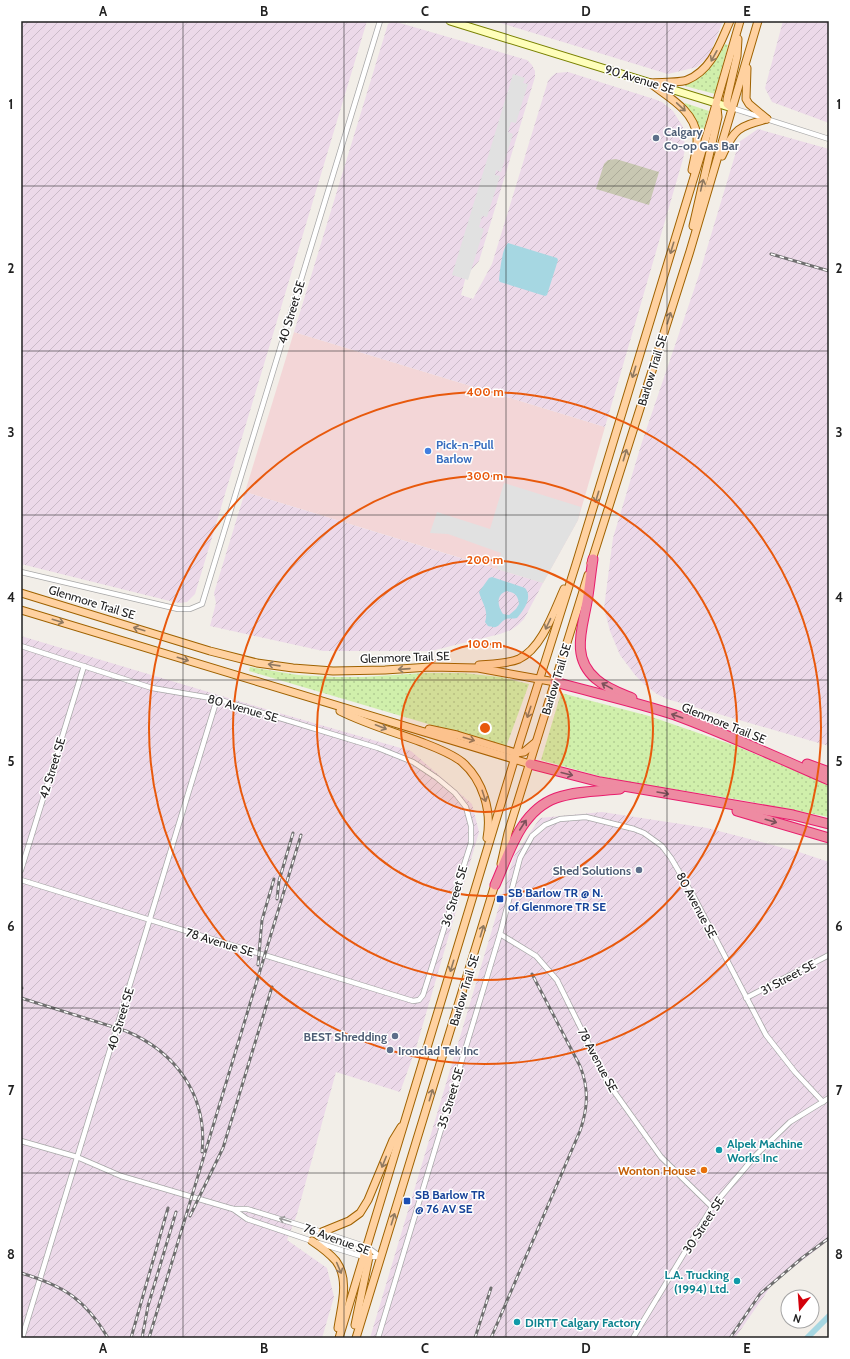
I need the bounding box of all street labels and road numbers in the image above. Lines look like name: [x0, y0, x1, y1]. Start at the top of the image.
street label: 90 Avenue SE: [603, 61, 677, 97]
street label: 40 Street SE: [274, 278, 308, 345]
street label: Barlow Trail SE: [634, 332, 670, 408]
street label: Glenmore Trail SE: [47, 582, 137, 622]
street label: Barlow Trail SE: [538, 641, 574, 717]
street label: Glenmore Trail SE: [360, 648, 450, 666]
street label: 80 Avenue SE: [206, 691, 280, 725]
street label: Glenmore Trail SE: [680, 699, 769, 747]
street label: 42 Street SE: [36, 735, 69, 800]
street label: 36 Street SE: [438, 863, 471, 928]
street label: 80 Avenue SE: [673, 869, 721, 941]
street label: 78 Avenue SE: [184, 925, 256, 960]
street label: Barlow Trail SE: [446, 952, 482, 1028]
street label: 31 Street SE: [758, 956, 818, 998]
street label: 40 Street SE: [103, 985, 137, 1052]
street label: 78 Avenue SE: [575, 1025, 621, 1095]
street label: 35 Street SE: [434, 1065, 466, 1130]
street label: 30 Street SE: [679, 1193, 727, 1256]
street label: 76 Avenue SE: [302, 1220, 373, 1258]

